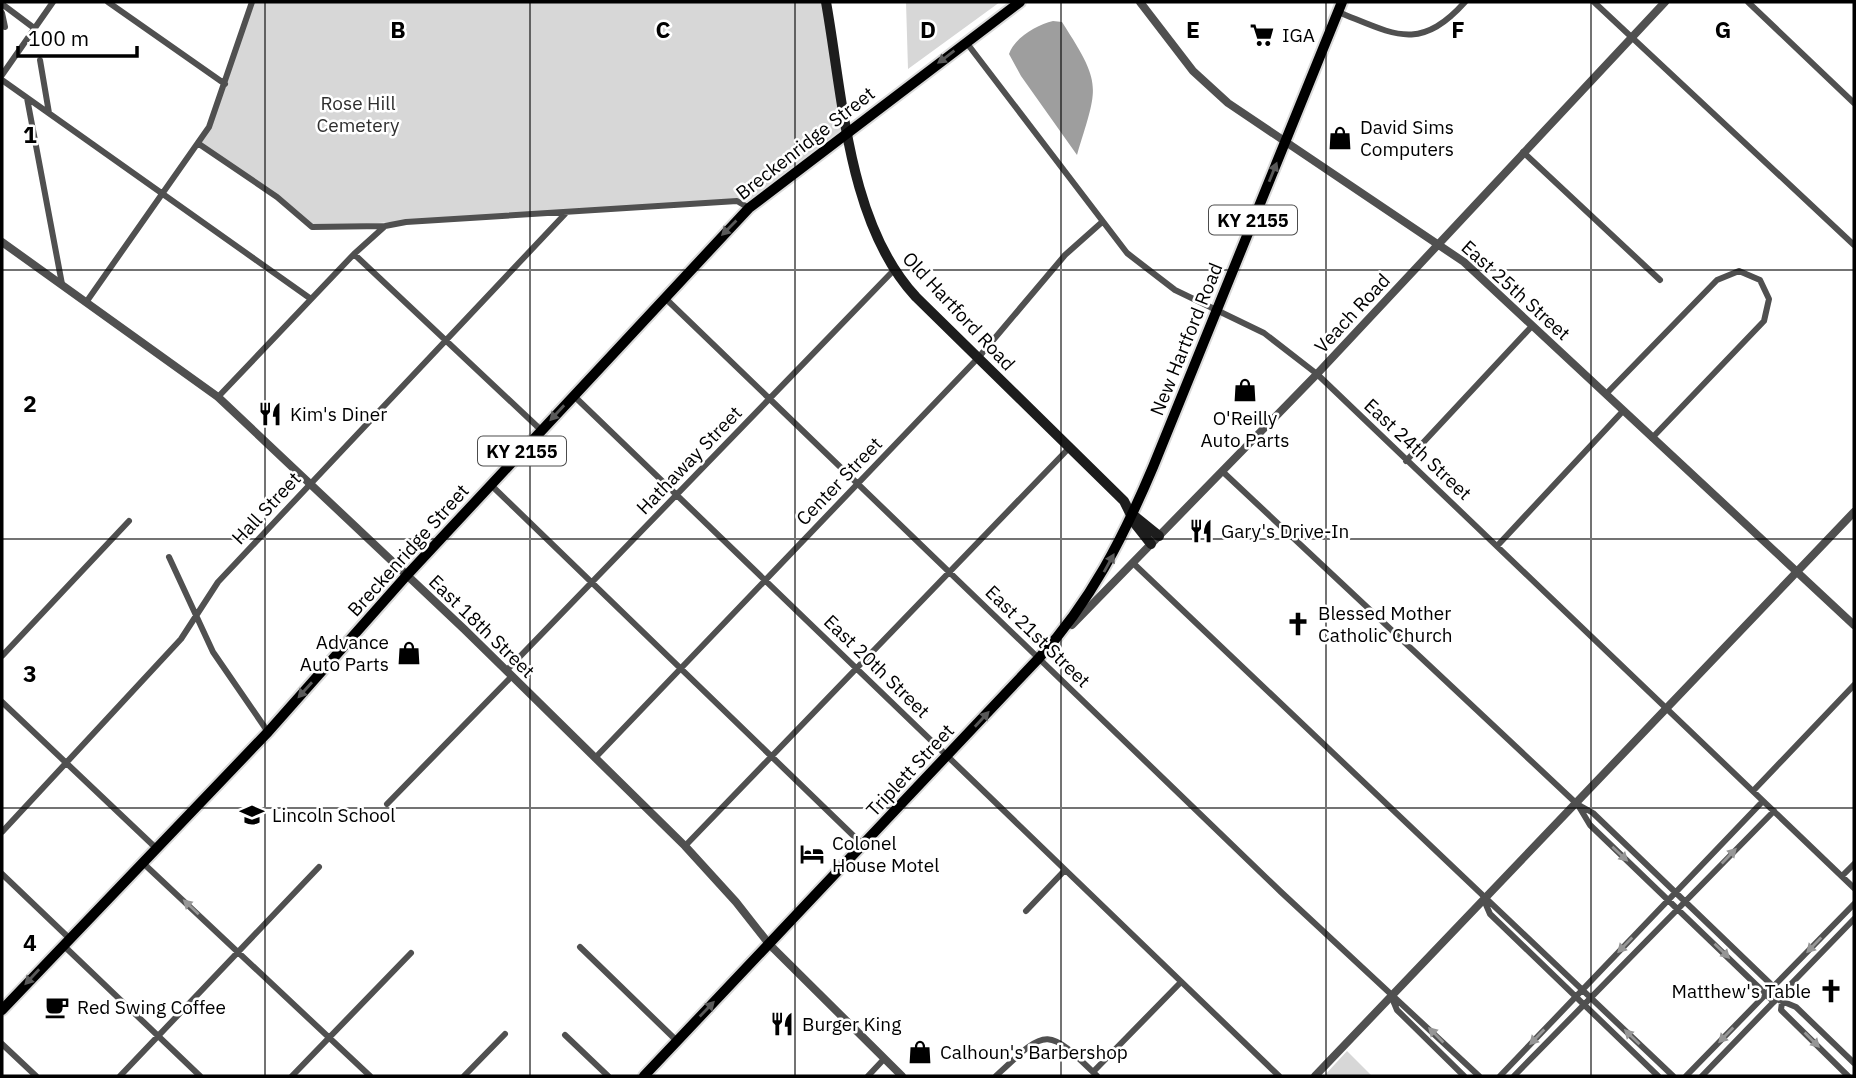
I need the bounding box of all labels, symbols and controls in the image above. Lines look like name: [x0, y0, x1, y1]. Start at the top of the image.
scale bar: [18, 14, 136, 58]
text: B: [390, 14, 406, 44]
text: C: [656, 14, 671, 44]
text: D: [920, 14, 936, 44]
text: E: [1186, 14, 1200, 44]
text: F: [1451, 14, 1465, 44]
text: G: [1715, 14, 1731, 44]
supermarket icon: IGA: [1248, 21, 1276, 49]
place label: IGA: [1282, 23, 1315, 47]
text: 100 m: [28, 24, 89, 52]
one-way arrow: [936, 50, 955, 64]
street label: Breckenridge Street: [731, 81, 879, 205]
park label: Rose Hill Cemetery: [317, 91, 400, 137]
place label: David Sims Computers: [1360, 115, 1454, 161]
text: 1: [23, 119, 37, 149]
shop icon: David Sims Computers: [1326, 124, 1354, 152]
one-way arrow: [1267, 161, 1278, 182]
road number: KY 2155: [1209, 205, 1297, 234]
one-way arrow: [721, 219, 737, 236]
street label: East 25th Street: [1457, 235, 1575, 345]
street label: Old Hartford Road: [898, 247, 1020, 375]
street label: New Hartford Road: [1144, 259, 1228, 419]
street label: Veach Road: [1309, 268, 1395, 358]
shop icon: O'Reilly Auto Parts: [1231, 376, 1259, 404]
text: 2: [23, 388, 37, 418]
street label: East 24th Street: [1359, 393, 1477, 505]
restaurant icon: Kim's Diner: [256, 400, 284, 428]
street label: Hathaway Street: [631, 401, 747, 519]
place label: Kim's Diner: [290, 402, 387, 426]
one-way arrow: [550, 404, 566, 421]
place label: O'Reilly Auto Parts: [1200, 406, 1290, 452]
street label: Center Street: [791, 432, 887, 530]
road number: KY 2155: [478, 436, 566, 466]
street label: Hall Street: [226, 467, 306, 549]
street label: Breckenridge Street: [342, 479, 474, 621]
restaurant icon: Gary's Drive-In: [1187, 517, 1215, 545]
place label: Gary's Drive-In: [1221, 519, 1349, 543]
one-way arrow: [1103, 553, 1115, 573]
street label: East 18th Street: [424, 569, 540, 683]
street label: East 21st Street: [981, 580, 1095, 692]
place label: Blessed Mother Catholic Church: [1318, 601, 1453, 647]
street label: East 20th Street: [819, 609, 935, 723]
church icon: Blessed Mother Catholic Church: [1284, 610, 1312, 638]
place label: Advance Auto Parts: [300, 630, 389, 676]
shop icon: Advance Auto Parts: [395, 639, 423, 667]
text: 3: [23, 658, 37, 688]
one-way arrow: [298, 681, 314, 698]
one-way arrow: [973, 711, 989, 728]
street label: Triplett Street: [861, 719, 959, 821]
school or university icon: Lincoln School: [238, 801, 266, 829]
place label: Lincoln School: [272, 803, 395, 827]
place label: Colonel House Motel: [832, 831, 939, 877]
hotel icon: Colonel House Motel: [798, 840, 826, 868]
one-way arrow: [1611, 845, 1628, 861]
one-way arrow: [1721, 848, 1737, 864]
one-way arrow: [182, 899, 200, 915]
text: 4: [23, 927, 37, 957]
one-way arrow: [1618, 936, 1634, 953]
one-way arrow: [1805, 937, 1822, 954]
one-way arrow: [1713, 943, 1730, 959]
one-way arrow: [24, 969, 41, 986]
church icon: Matthew's Table: [1817, 977, 1845, 1005]
place label: Matthew's Table: [1672, 979, 1811, 1003]
cafe icon: Red Swing Coffee: [43, 993, 71, 1021]
place label: Red Swing Coffee: [77, 995, 226, 1019]
one-way arrow: [699, 1001, 715, 1018]
restaurant icon: Burger King: [768, 1010, 796, 1038]
place label: Burger King: [802, 1012, 901, 1036]
one-way arrow: [1719, 1026, 1735, 1043]
one-way arrow: [1428, 1027, 1444, 1043]
one-way arrow: [1529, 1028, 1546, 1045]
one-way arrow: [1624, 1029, 1641, 1045]
one-way arrow: [1803, 1032, 1820, 1048]
shop icon: Calhoun's Barbershop: [906, 1038, 934, 1066]
place label: Calhoun's Barbershop: [940, 1040, 1128, 1064]

